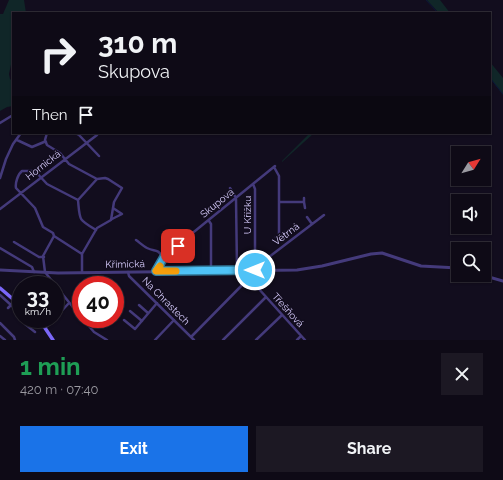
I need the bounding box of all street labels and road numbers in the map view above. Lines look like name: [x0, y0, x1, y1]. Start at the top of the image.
street label: Hornická: [23, 148, 63, 182]
street label: Skupova: [198, 186, 236, 220]
street label: U Křížku: [242, 196, 253, 234]
street label: Větrná: [271, 221, 301, 247]
street label: Křimická: [105, 258, 145, 270]
street label: Na Chrastech: [140, 275, 192, 327]
street label: Třešňová: [270, 291, 306, 329]

